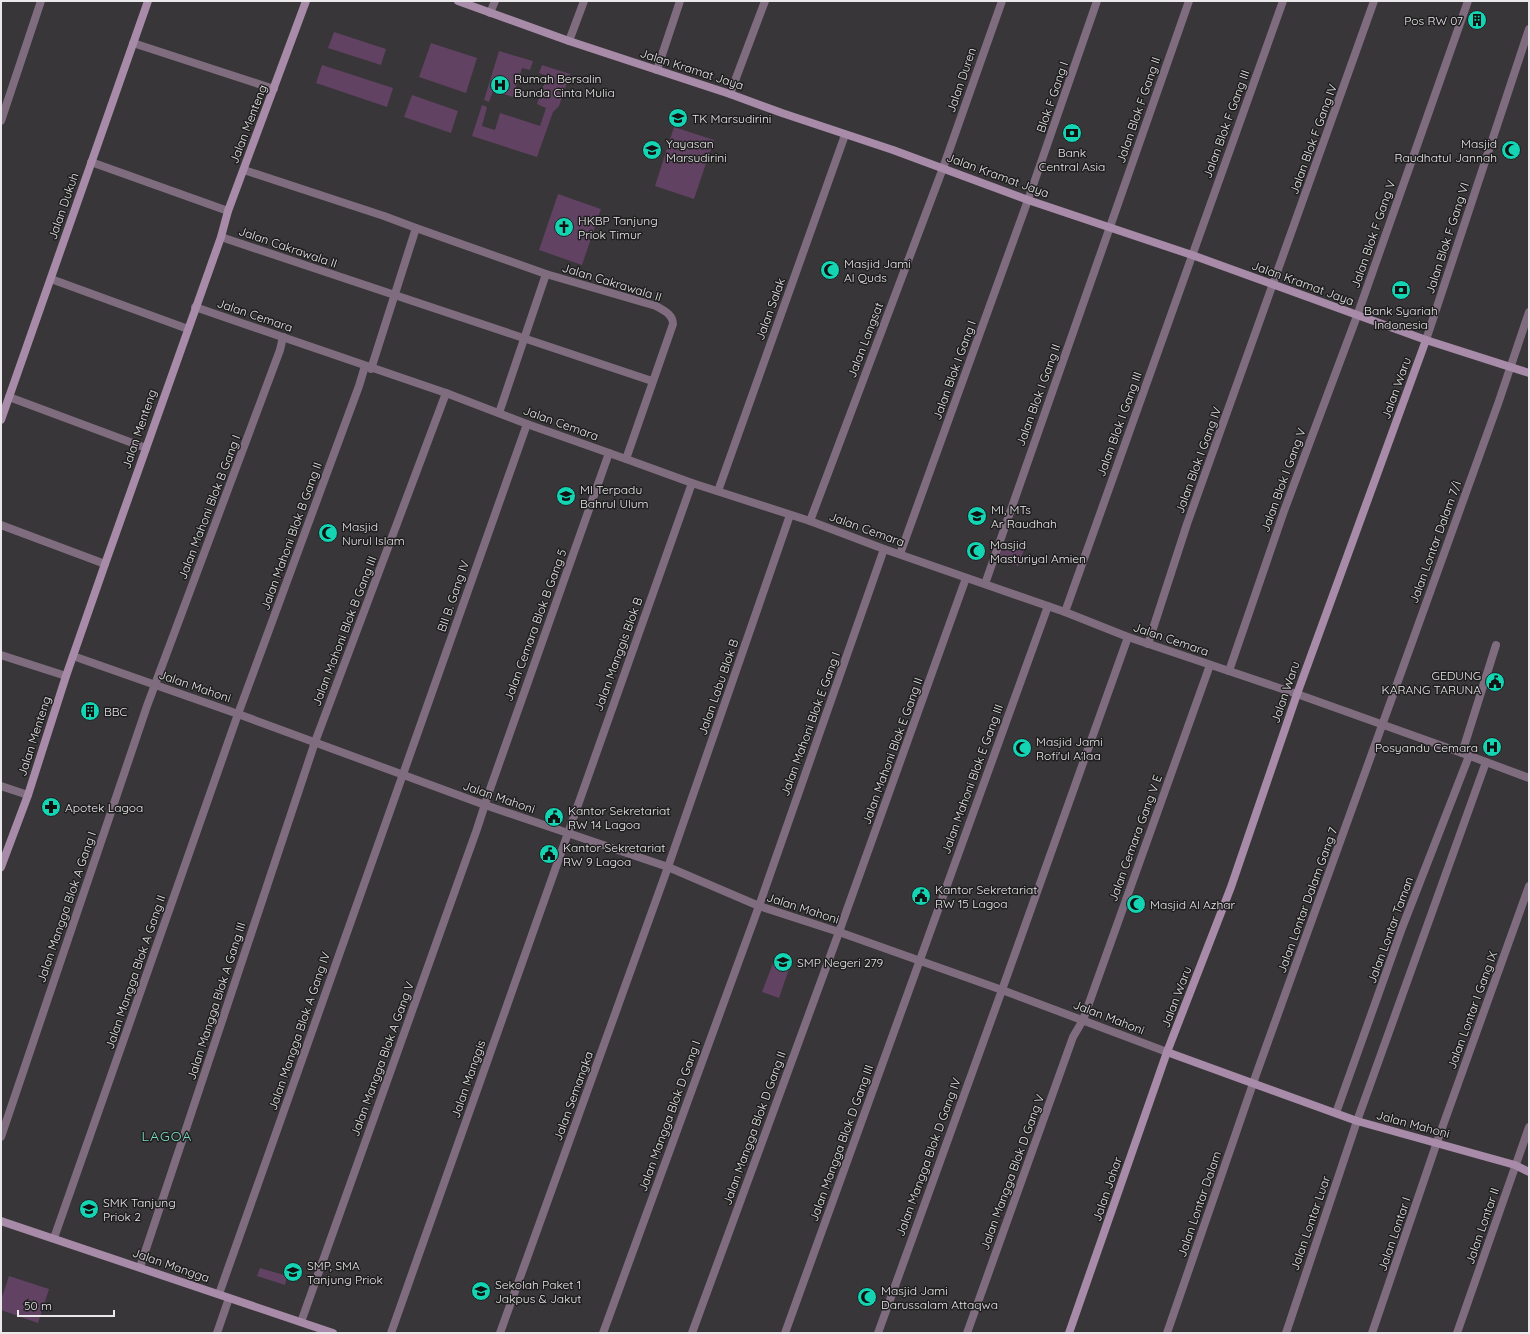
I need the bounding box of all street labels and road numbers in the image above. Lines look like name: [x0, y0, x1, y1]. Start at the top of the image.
street label: Jalan Kramat Jaya: [638, 45, 746, 93]
street label: Jalan Duren: [943, 45, 979, 115]
street label: Jalan Blok F Gang II: [1113, 55, 1163, 165]
street label: Blok F Gang I: [1033, 60, 1071, 134]
street label: Jalan Blok F Gang III: [1199, 68, 1253, 180]
street label: Jalan Menteng: [226, 82, 270, 166]
street label: Jalan Blok F Gang IV: [1286, 82, 1340, 196]
street label: Jalan Kramat Jaya: [945, 149, 1051, 201]
street label: Jalan Dukuh: [45, 171, 81, 241]
street label: Jalan Blok F Gang V: [1347, 178, 1399, 290]
street label: Jalan Blok F Gang VI: [1422, 180, 1472, 296]
street label: Jalan Cakrawala II: [237, 223, 339, 271]
street label: Jalan Kramat Jaya: [1250, 257, 1356, 309]
street label: Jalan Cakrawala II: [560, 260, 664, 304]
street label: Jalan Salak: [752, 276, 788, 342]
street label: Jalan Cemara: [215, 295, 295, 335]
street label: Jalan Langsat: [844, 300, 886, 380]
street label: Jalan Blok I Gang I: [929, 318, 979, 422]
street label: Jalan Blok I Gang II: [1013, 342, 1063, 448]
street label: Jalan Waru: [1378, 355, 1414, 421]
street label: Jalan Blok I Gang III: [1093, 370, 1145, 478]
street label: Jalan Menteng: [118, 387, 160, 471]
street label: Jalan Cemara: [521, 402, 601, 444]
street label: Jalan Blok I Gang IV: [1172, 405, 1224, 515]
street label: Jalan Blok I Gang V: [1257, 426, 1309, 534]
street label: Jalan Mahoni Blok B Gang I: [175, 433, 243, 581]
street label: Jalan Mahoni Blok B Gang II: [257, 460, 325, 612]
street label: Jalan Lontar Dalam 7/i: [1406, 479, 1464, 605]
street label: Jalan Cemara: [827, 508, 907, 550]
street label: Jalan Cemara Blok B Gang 5: [500, 547, 570, 703]
street label: Jalan Mahoni Blok B Gang III: [308, 554, 380, 708]
street label: BII B. Gang IV: [434, 558, 472, 634]
street label: Jalan Manggis Blok B: [590, 595, 646, 713]
street label: Jalan Cemara: [1131, 619, 1211, 659]
street label: Jalan Labu Blok B: [695, 637, 742, 737]
street label: Jalan Mahoni Blok E Gang I: [777, 650, 843, 798]
street label: Jalan Waru: [1267, 659, 1303, 725]
street label: Jalan Mahoni: [157, 667, 233, 705]
street label: Jalan Mahoni Blok E Gang II: [858, 675, 926, 827]
street label: Jalan Menteng: [14, 694, 54, 778]
street label: Jalan Mahoni Blok E Gang III: [938, 702, 1006, 856]
street label: Jalan Cemara Gang V E: [1105, 772, 1165, 903]
street label: Jalan Mahoni: [461, 778, 537, 816]
street label: Jalan Lontar Dalam Gang 7: [1274, 825, 1340, 975]
street label: Jalan Mangga Blok A Gang I: [33, 829, 99, 985]
street label: Jalan Lontar Taman: [1364, 874, 1416, 986]
street label: Jalan Mahoni: [765, 889, 841, 927]
street label: Jalan Mangga Blok A Gang II: [102, 893, 168, 1051]
street label: Jalan Mangga Blok A Gang III: [183, 920, 249, 1082]
street label: Jalan Lontar I Gang IX: [1444, 949, 1500, 1071]
street label: Jalan Mangga Blok A Gang IV: [265, 950, 333, 1112]
street label: Jalan Waru: [1157, 964, 1195, 1030]
street label: Jalan Mangga Blok A Gang V: [347, 979, 417, 1139]
street label: Jalan Mahoni: [1071, 997, 1147, 1037]
street label: Jalan Manggis: [448, 1038, 489, 1120]
street label: Jalan Mangga Blok D Gang I: [635, 1038, 703, 1194]
street label: Jalan Semangka: [550, 1049, 596, 1143]
street label: Jalan Mangga Blok D Gang II: [719, 1049, 789, 1207]
street label: Jalan Mangga Blok D Gang III: [806, 1063, 876, 1223]
street label: Jalan Mangga Blok D Gang IV: [892, 1076, 964, 1238]
street label: Jalan Mangga Blok D Gang V: [977, 1092, 1047, 1252]
street label: Jalan Mahoni: [1375, 1107, 1451, 1141]
street label: Jalan Lontar Dalam: [1174, 1149, 1224, 1259]
street label: Jalan Johar: [1089, 1154, 1125, 1223]
street label: Jalan Lontar Luar: [1287, 1173, 1333, 1272]
street label: Jalan Lontar II: [1462, 1186, 1502, 1266]
street label: Jalan Lontar I: [1374, 1195, 1414, 1273]
street label: Jalan Mangga: [130, 1245, 212, 1285]

